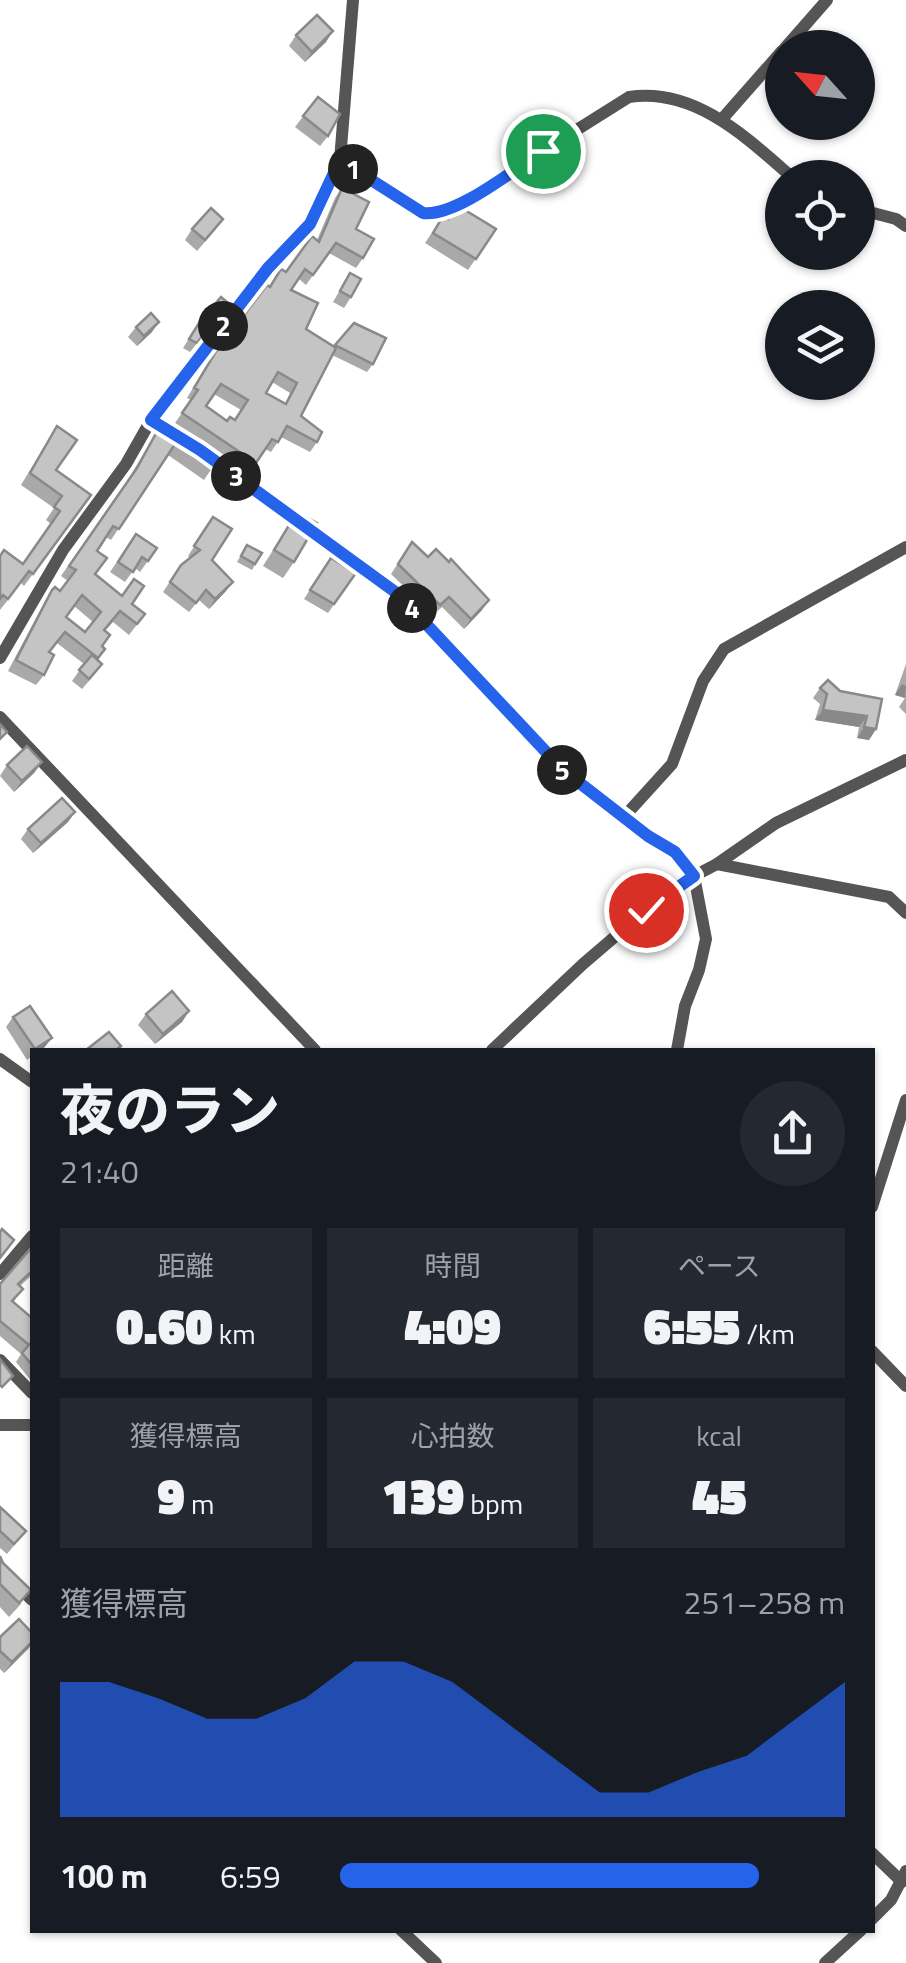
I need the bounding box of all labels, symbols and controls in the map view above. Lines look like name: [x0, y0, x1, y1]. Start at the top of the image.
north arrow: [765, 30, 875, 140]
map controls: [765, 30, 875, 400]
pin: [501, 109, 586, 194]
icon: arrive: [516, 124, 571, 179]
pin: 1: [328, 144, 378, 194]
text: 1: [345, 147, 361, 190]
button: locate: [765, 160, 875, 270]
button: layers: [765, 290, 875, 400]
pin: 2: [198, 301, 248, 351]
text: 2: [215, 304, 231, 347]
pin: 3: [211, 451, 261, 501]
text: 3: [228, 454, 244, 497]
pin: 4: [387, 583, 437, 633]
text: 4: [404, 586, 420, 629]
pin: 5: [537, 745, 587, 795]
text: 5: [554, 748, 570, 791]
pin: [604, 868, 689, 953]
icon: check: [619, 883, 674, 938]
text: 夜のラン: [60, 1068, 280, 1151]
button: share: [740, 1081, 845, 1186]
text: 21:40: [60, 1147, 139, 1195]
text: 距離: [158, 1244, 214, 1287]
text: 時間: [424, 1244, 481, 1287]
text: ペース: [678, 1244, 760, 1287]
text: 0.60: [116, 1287, 213, 1363]
text: 4:09: [404, 1287, 501, 1363]
text: 6:55: [643, 1287, 740, 1363]
text: km: [213, 1312, 256, 1355]
text: /km: [740, 1312, 795, 1355]
text: 獲得標高: [130, 1414, 242, 1457]
text: 心拍数: [410, 1414, 495, 1457]
text: kcal: [696, 1414, 742, 1457]
text: 9: [157, 1457, 185, 1533]
text: 139: [382, 1457, 464, 1533]
text: 45: [692, 1457, 747, 1533]
text: m: [185, 1482, 214, 1525]
text: bpm: [464, 1482, 523, 1525]
text: 251–258 m: [683, 1578, 845, 1626]
text: 獲得標高: [60, 1579, 188, 1627]
text: 100 m: [60, 1852, 148, 1900]
text: 6:59: [220, 1852, 281, 1900]

